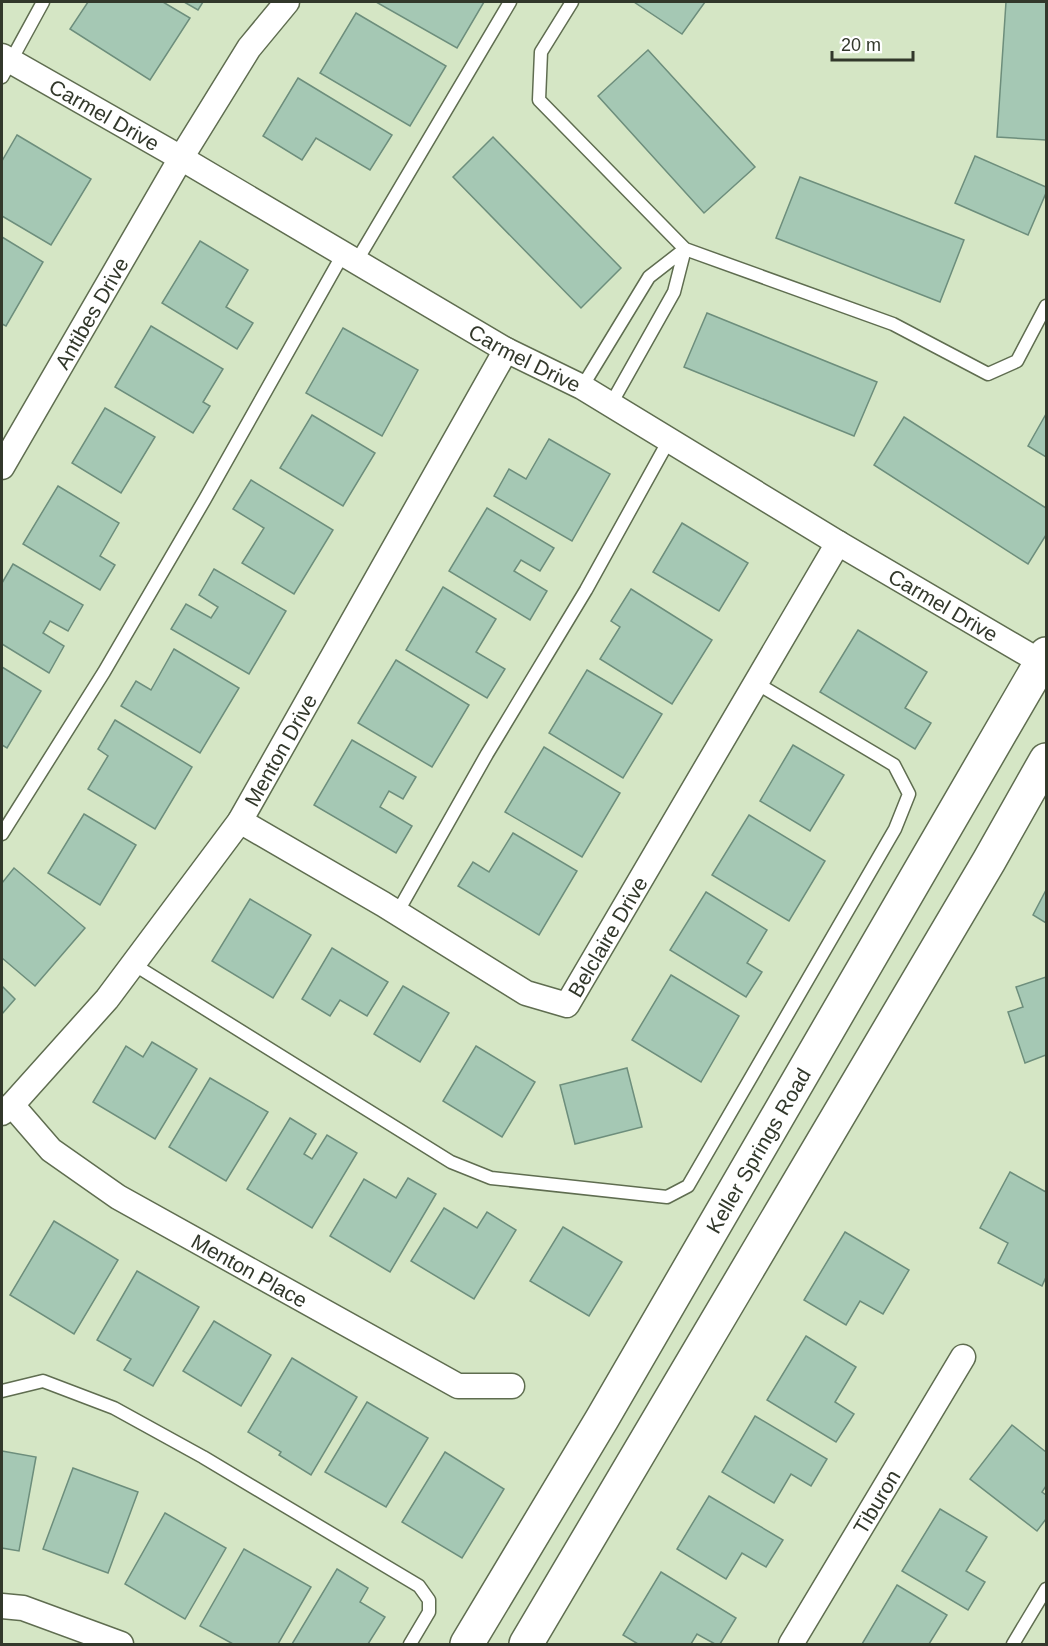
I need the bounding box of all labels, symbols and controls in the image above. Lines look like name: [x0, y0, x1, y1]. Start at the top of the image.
scale bar: [832, 24, 913, 62]
text: 20 m: [841, 35, 881, 55]
street label: Carmel Drive: [46, 74, 163, 155]
street label: Antibes Drive: [50, 253, 132, 373]
street label: Carmel Drive: [465, 319, 585, 396]
street label: Carmel Drive: [885, 564, 1002, 646]
street label: Menton Drive: [239, 690, 321, 810]
street label: Belclaire Drive: [563, 872, 651, 1001]
street label: Keller Springs Road: [701, 1064, 815, 1237]
street label: Menton Place: [188, 1229, 311, 1311]
street label: Tiburon: [848, 1465, 904, 1538]

